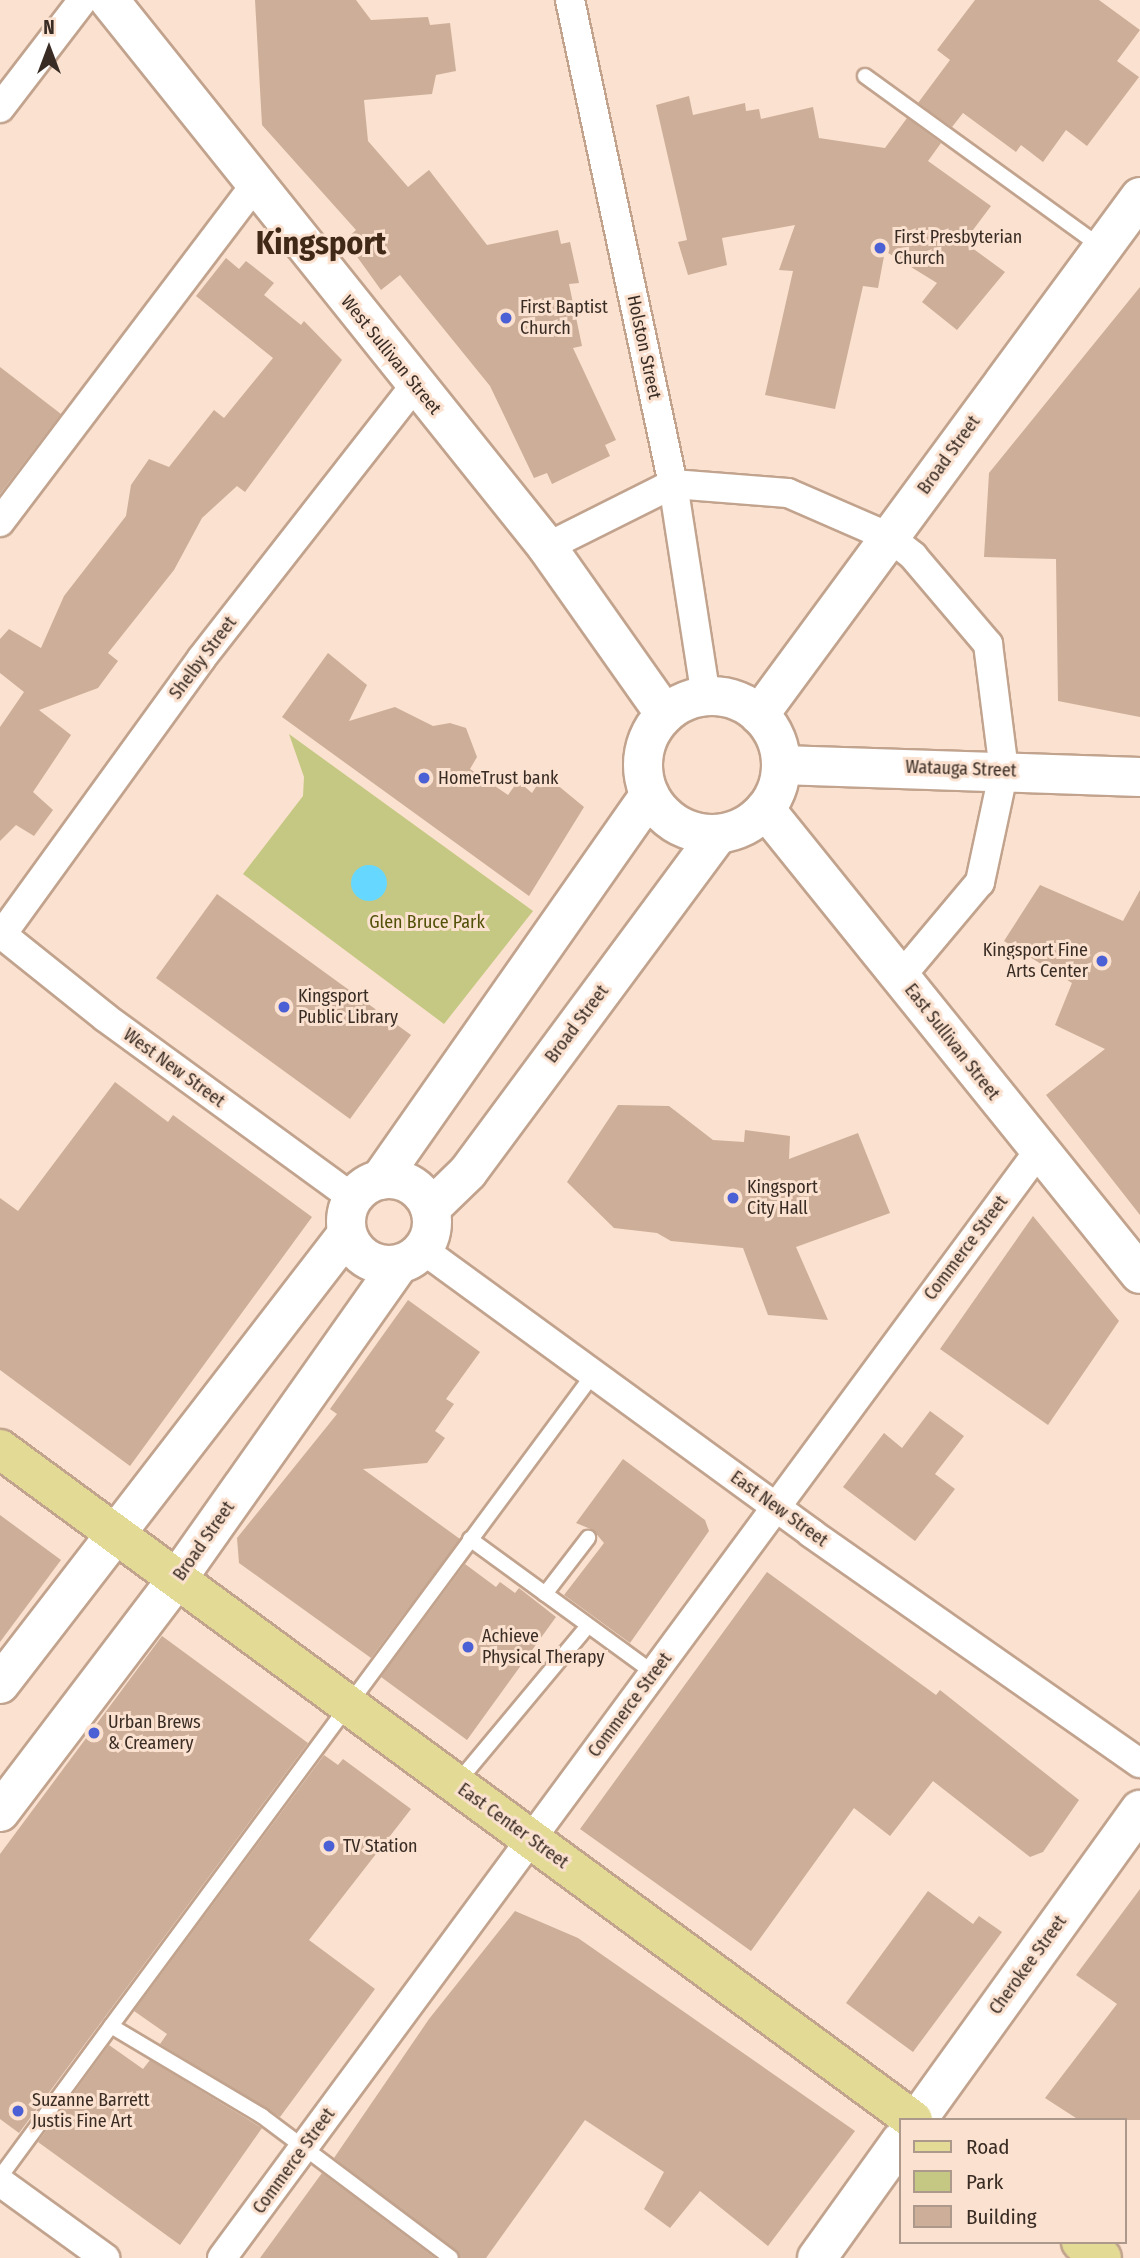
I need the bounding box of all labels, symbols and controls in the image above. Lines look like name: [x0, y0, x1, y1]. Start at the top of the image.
north arrow: [14, 14, 84, 84]
text: N: [43, 16, 55, 39]
district label: Kingsport: [256, 224, 386, 262]
place label: First Presbyterian Church: [894, 227, 1022, 270]
marker: First Presbyterian Church: [872, 240, 888, 256]
street label: West Sullivan Street: [336, 291, 446, 419]
street label: Holston Street: [622, 293, 666, 401]
place label: First Baptist Church: [520, 297, 608, 340]
marker: First Baptist Church: [498, 310, 514, 326]
street label: Broad Street: [913, 411, 985, 499]
street label: Shelby Street: [165, 612, 241, 704]
street label: Watauga Street: [905, 756, 1017, 782]
place label: HomeTrust bank: [438, 767, 559, 789]
marker: HomeTrust bank: [416, 770, 432, 786]
park label: Glen Bruce Park: [369, 911, 485, 933]
place label: Kingsport Fine Arts Center: [983, 940, 1088, 982]
marker: Kingsport Fine Arts Center: [1094, 953, 1110, 969]
street label: East Sullivan Street: [900, 980, 1004, 1104]
street label: Broad Street: [541, 981, 613, 1067]
place label: Kingsport Public Library: [298, 986, 398, 1028]
marker: Kingsport Public Library: [276, 999, 292, 1015]
street label: West New Street: [119, 1024, 229, 1112]
place label: Kingsport City Hall: [747, 1177, 818, 1220]
marker: Kingsport City Hall: [725, 1190, 741, 1206]
street label: Commerce Street: [920, 1191, 1012, 1305]
street label: East New Street: [726, 1467, 832, 1551]
street label: Broad Street: [169, 1497, 239, 1585]
place label: Achieve Physical Therapy: [482, 1626, 604, 1668]
marker: Achieve Physical Therapy: [460, 1639, 476, 1655]
street label: Commerce Street: [584, 1648, 676, 1762]
place label: Urban Brews & Creamery: [108, 1712, 201, 1754]
marker: Urban Brews & Creamery: [86, 1725, 102, 1741]
street label: East Center Street: [454, 1779, 572, 1873]
place label: TV Station: [343, 1835, 418, 1857]
marker: TV Station: [321, 1838, 337, 1854]
street label: Cherokee Street: [985, 1911, 1071, 2019]
place label: Suzanne Barrett Justis Fine Art: [32, 2090, 150, 2132]
marker: Suzanne Barrett Justis Fine Art: [10, 2103, 26, 2119]
street label: Commerce Street: [248, 2104, 340, 2218]
legend: [898, 2118, 1126, 2244]
text: Road: [966, 2134, 1010, 2160]
text: Park: [966, 2169, 1003, 2195]
text: Building: [966, 2204, 1037, 2230]

